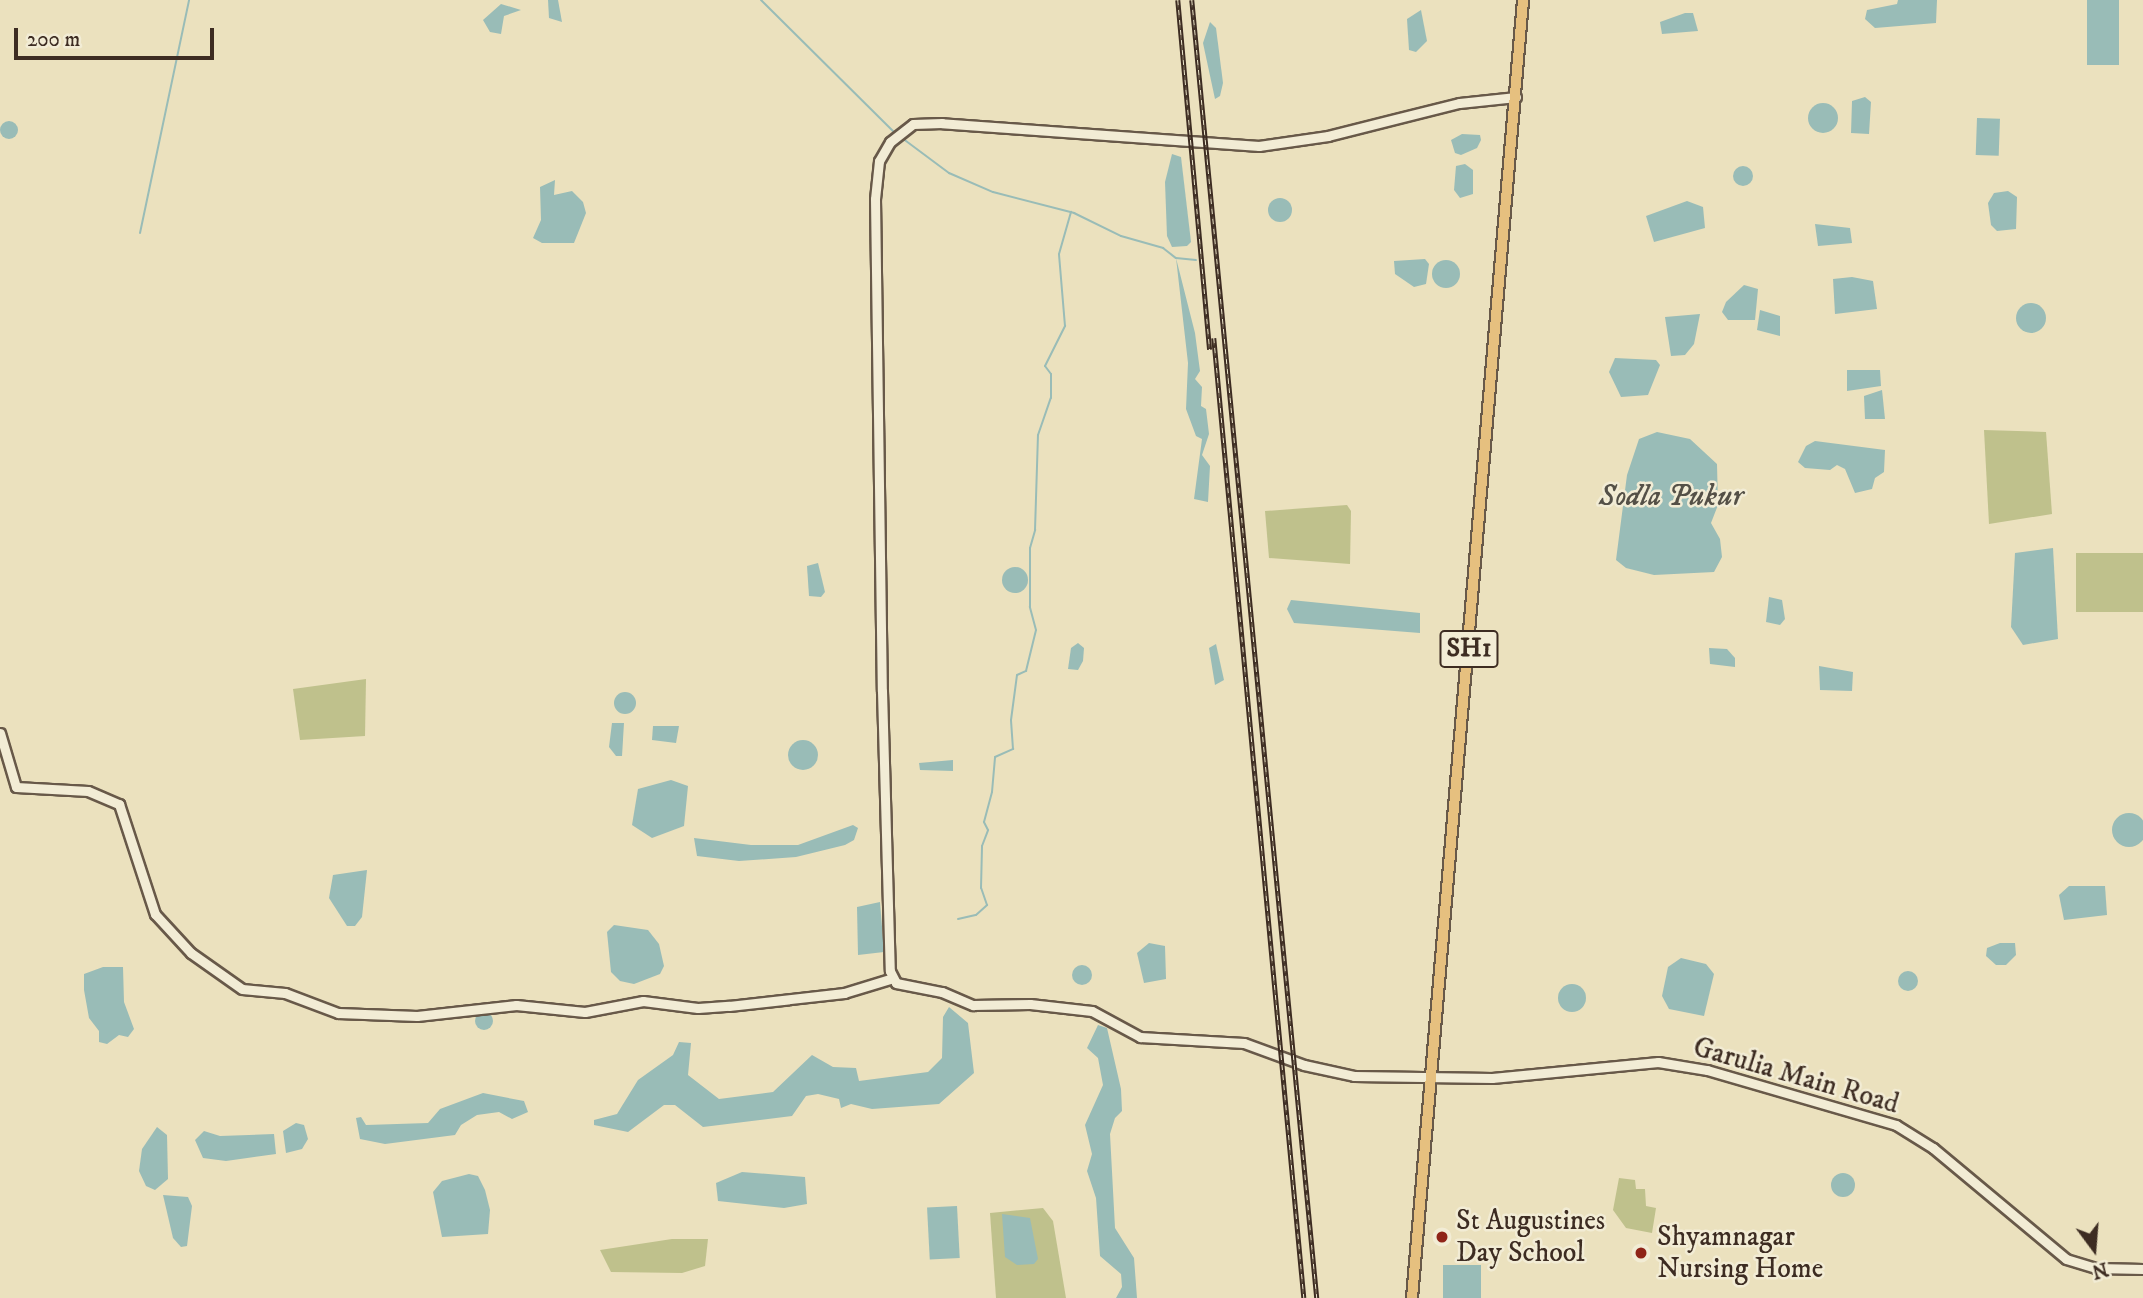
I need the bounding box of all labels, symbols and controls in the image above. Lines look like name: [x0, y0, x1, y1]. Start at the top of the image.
scale bar: [18, 14, 217, 58]
text: 200 m: [27, 27, 80, 53]
water label: Sodla Pukur: [1599, 479, 1743, 515]
road number: SH1: [1439, 626, 1499, 671]
street label: Garulia Main Road: [1689, 1031, 1903, 1121]
place label: St Augustines Day School: [1456, 1204, 1605, 1270]
north arrow: [2059, 1214, 2129, 1284]
place label: Shyamnagar Nursing Home: [1657, 1220, 1823, 1286]
marker: St Augustines Day School: [1434, 1229, 1450, 1245]
marker: Shyamnagar Nursing Home: [1631, 1243, 1651, 1263]
text: N: [2089, 1256, 2111, 1283]

